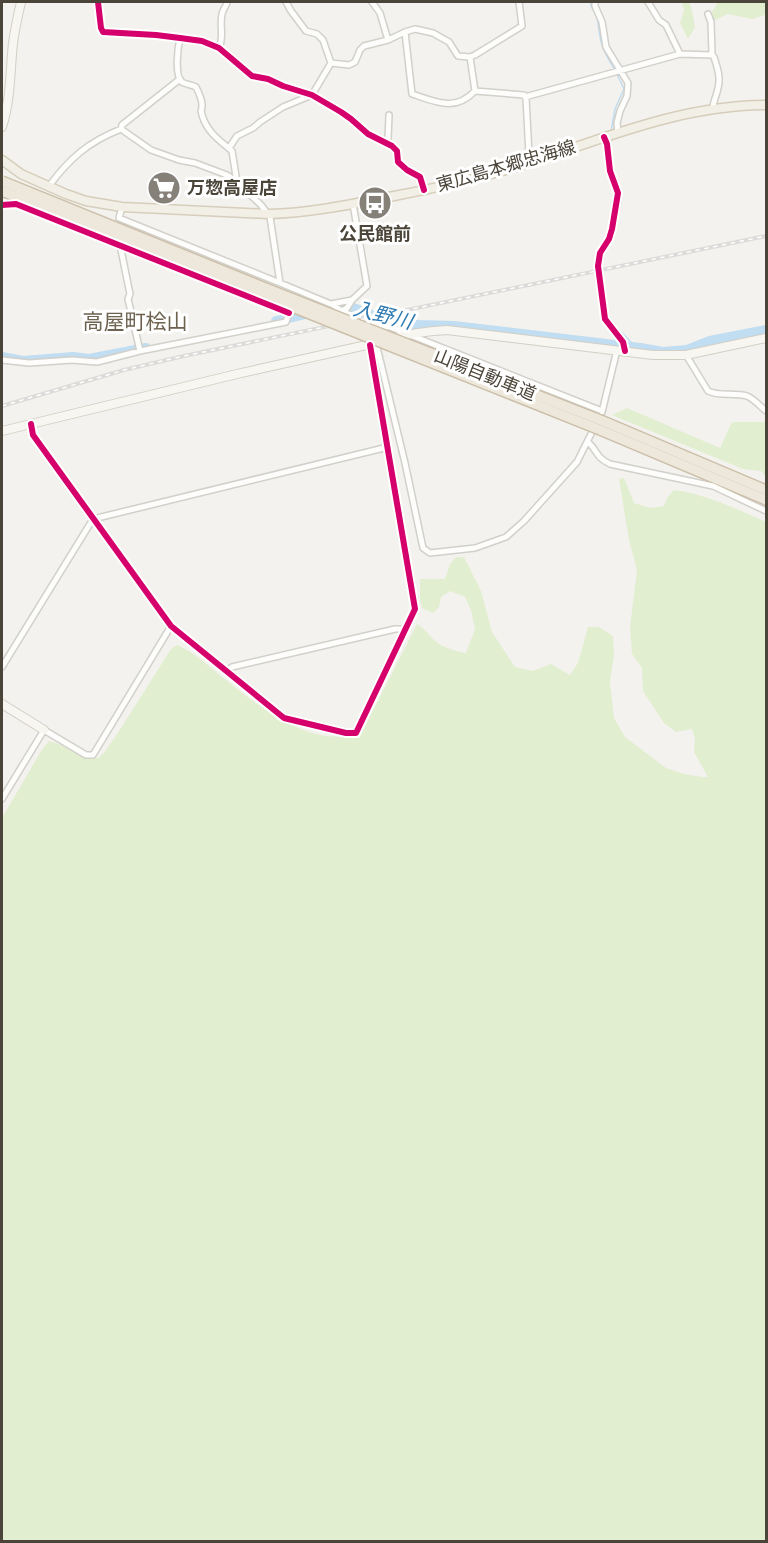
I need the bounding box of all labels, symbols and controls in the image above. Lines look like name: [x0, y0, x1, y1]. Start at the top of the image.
street label: 東広島本郷忠海線: [434, 136, 578, 196]
supermarket icon: 万惣高屋店: [146, 170, 182, 206]
place label: 万惣高屋店: [187, 177, 277, 199]
bus stop icon: 公民館前: [357, 185, 393, 221]
place label: 公民館前: [339, 223, 411, 245]
water label: 入野川: [351, 296, 417, 334]
district label: 高屋町桧山: [83, 309, 188, 335]
street label: 山陽自動車道: [431, 345, 539, 405]

